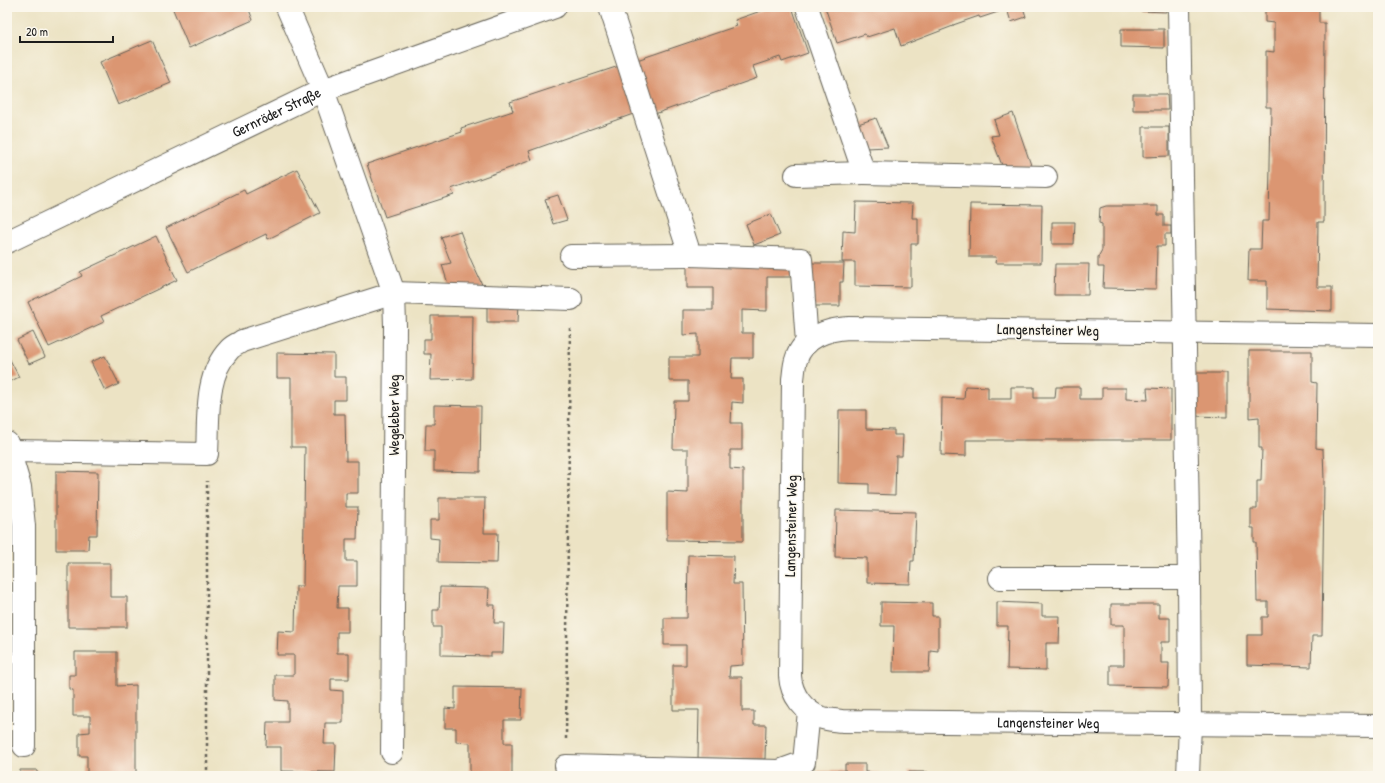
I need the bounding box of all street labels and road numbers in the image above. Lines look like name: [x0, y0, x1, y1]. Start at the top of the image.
street label: Gernröder Straße: [228, 82, 324, 142]
street label: Langensteiner Weg: [997, 318, 1099, 341]
street label: Wegeleber Weg: [383, 374, 404, 456]
street label: Langensteiner Weg: [779, 475, 802, 577]
street label: Langensteiner Weg: [997, 711, 1100, 733]

